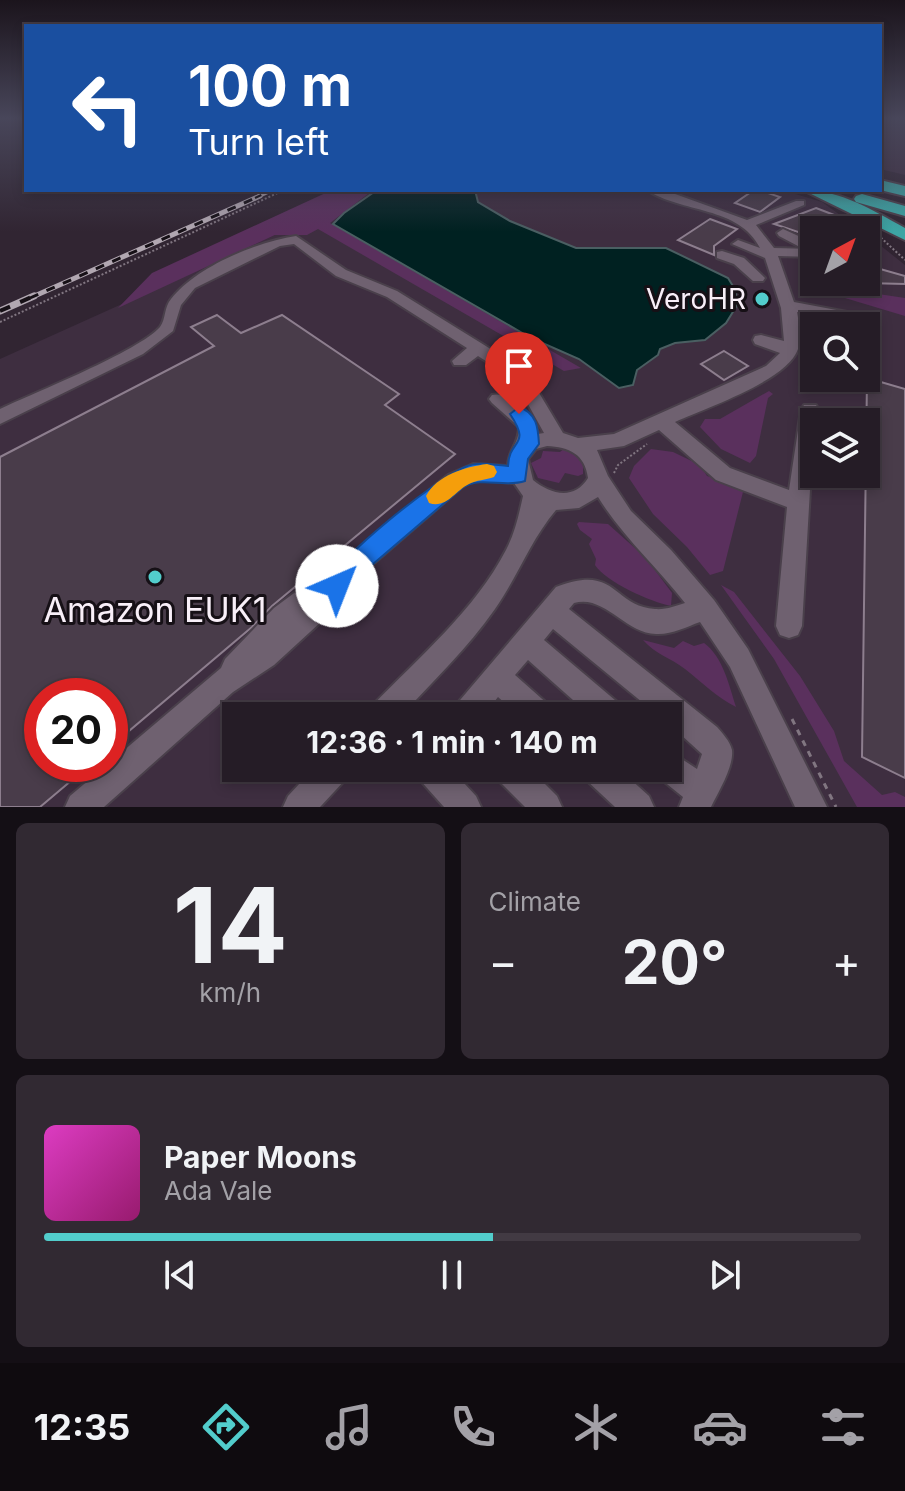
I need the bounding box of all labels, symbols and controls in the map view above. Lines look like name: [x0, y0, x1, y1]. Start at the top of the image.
text: 100 m: [188, 52, 352, 120]
icon: left: [56, 56, 160, 160]
text: Turn left: [188, 120, 329, 164]
north arrow: [800, 216, 880, 296]
map controls: [800, 216, 880, 488]
place label: VeroHR: [646, 282, 746, 316]
marker: VeroHR: [753, 290, 771, 308]
button: search: [800, 312, 880, 392]
pin: [485, 332, 553, 414]
icon: arrive: [497, 344, 541, 388]
button: layers: [800, 408, 880, 488]
position arrow: [295, 544, 379, 628]
marker: Amazon EUK1: [146, 568, 164, 586]
place label: Amazon EUK1: [43, 589, 267, 630]
speed limit sign: 20: [24, 678, 128, 782]
text: 12:36 · 1 min · 140 m: [306, 724, 598, 760]
text: 14: [173, 862, 288, 988]
text: Climate: [489, 886, 581, 917]
text: 20°: [622, 926, 728, 998]
text: −: [489, 935, 518, 989]
text: +: [832, 935, 861, 989]
text: km/h: [199, 977, 261, 1008]
text: Paper Moons: [164, 1139, 357, 1175]
text: Ada Vale: [164, 1175, 272, 1206]
icon: previous: [158, 1253, 202, 1297]
icon: pause: [430, 1253, 474, 1297]
icon: next: [703, 1253, 747, 1297]
icon: directions: [198, 1399, 254, 1455]
icon: music: [321, 1399, 377, 1455]
icon: phone: [445, 1399, 501, 1455]
icon: climate: [568, 1399, 624, 1455]
icon: car: [692, 1399, 748, 1455]
icon: filters: [815, 1399, 871, 1455]
text: 12:35: [34, 1405, 130, 1449]

